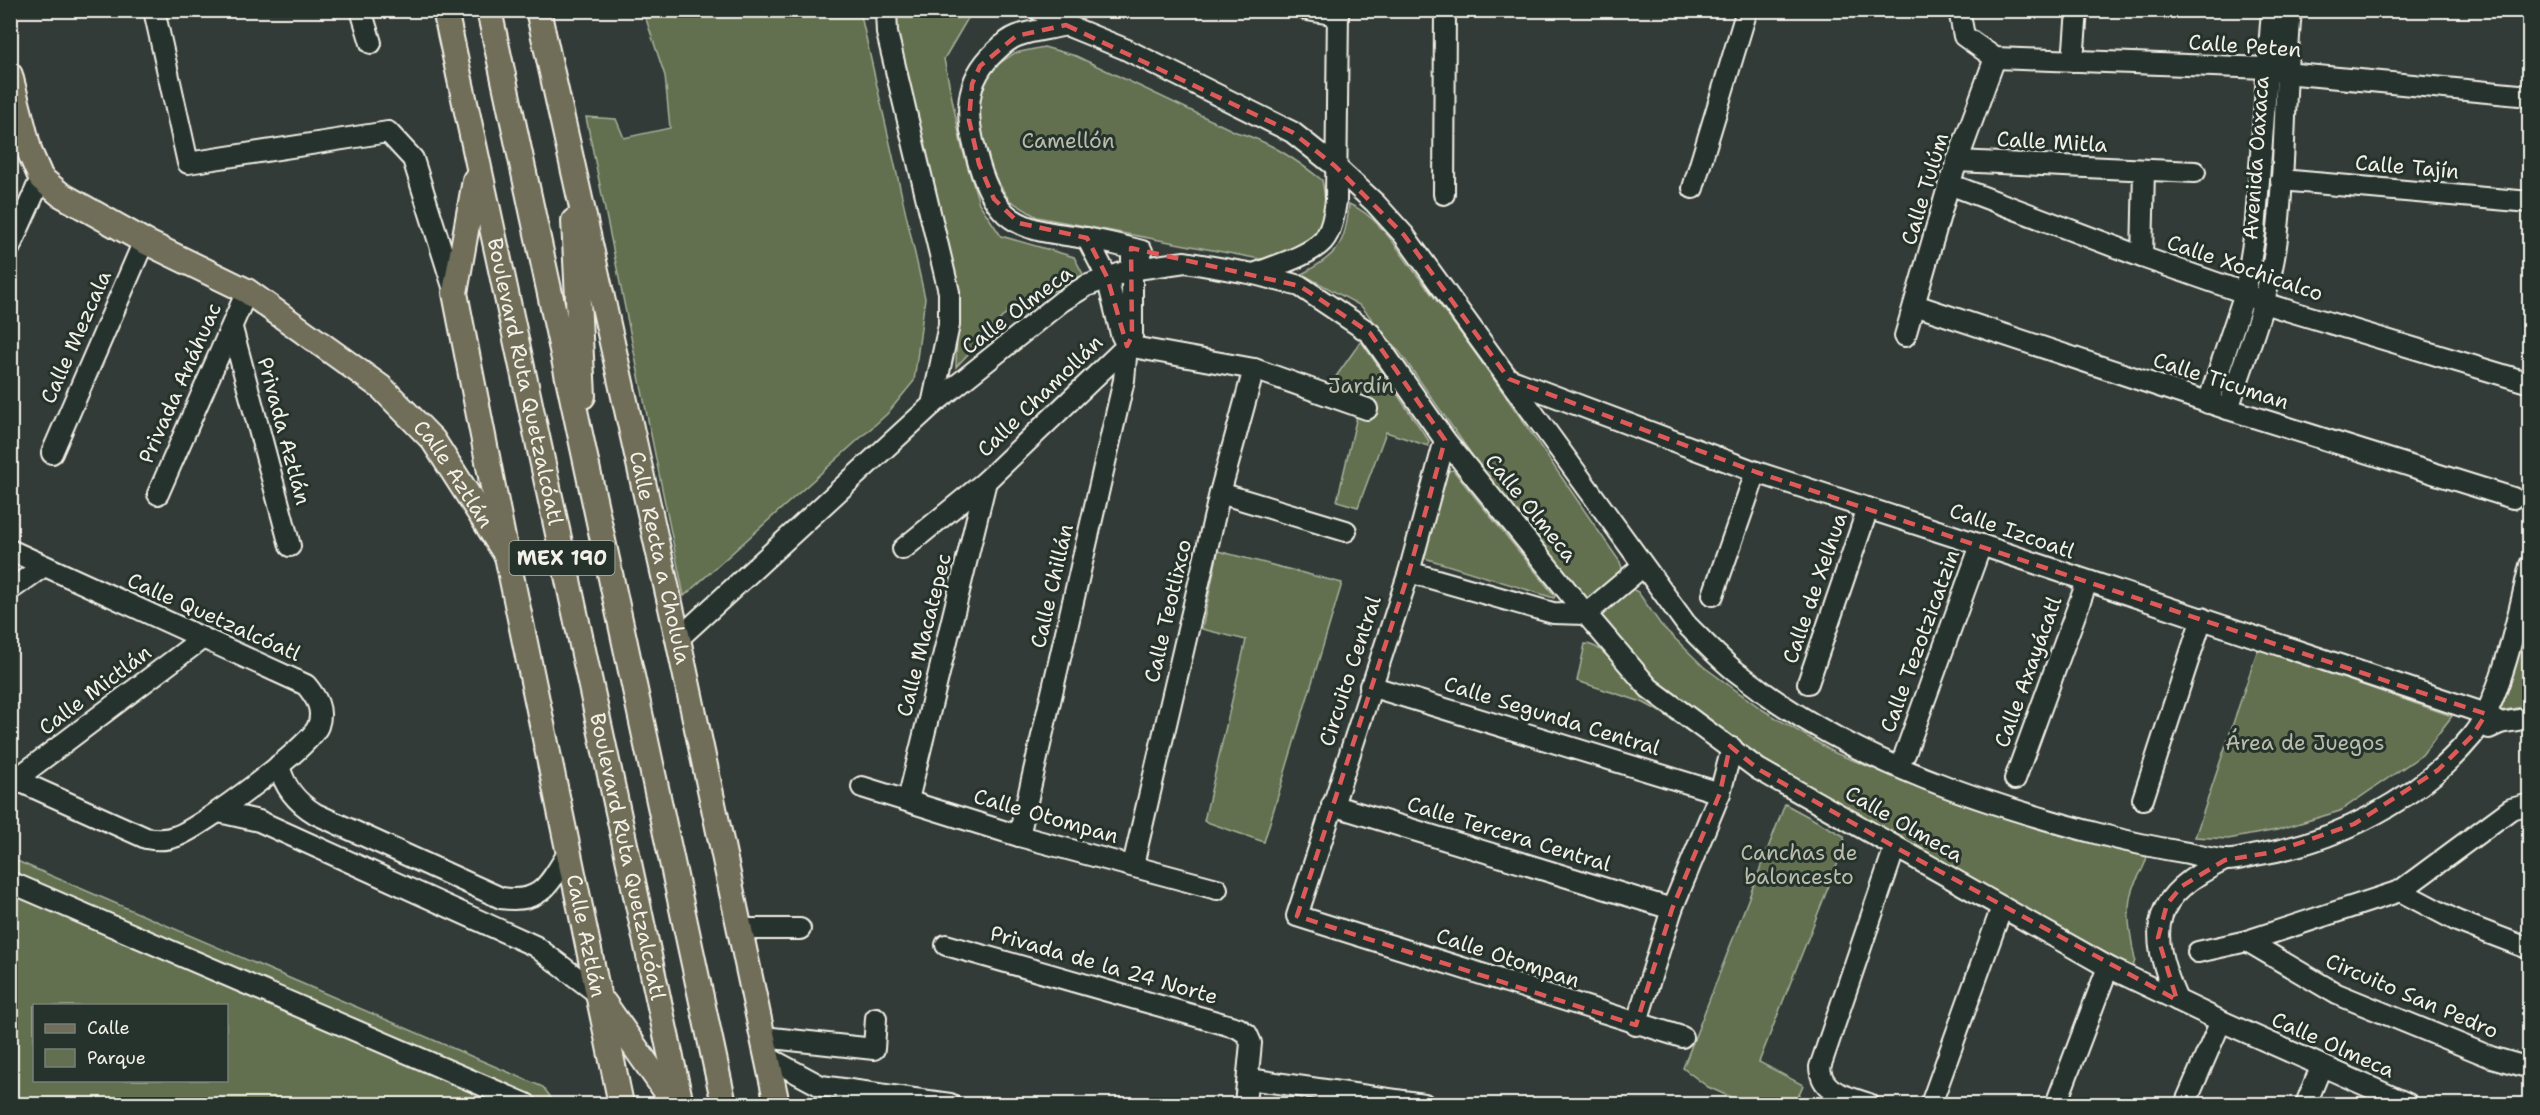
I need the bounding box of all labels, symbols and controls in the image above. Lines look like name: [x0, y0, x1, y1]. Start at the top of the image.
street label: Calle Peten: [2188, 28, 2303, 64]
street label: Avenida Oaxaca: [2236, 75, 2276, 241]
street label: Calle Mitla: [1996, 125, 2108, 159]
park label: Camellón: [1021, 127, 1115, 155]
street label: Calle Tulúm: [1895, 129, 1955, 249]
street label: Calle Tajín: [2354, 149, 2460, 186]
street label: Calle Xochicalco: [2163, 228, 2327, 308]
street label: Boulevard Ruta Quetzalcóatl: [481, 235, 570, 528]
street label: Calle Olmeca: [956, 259, 1078, 361]
street label: Calle Mezcala: [34, 266, 118, 408]
street label: Privada Anáhuac: [132, 298, 228, 468]
street label: Calle Chamollán: [971, 329, 1109, 463]
street label: Calle Ticuman: [2150, 346, 2293, 416]
street label: Privada Aztlán: [251, 354, 317, 508]
park label: Jardín: [1328, 372, 1394, 400]
street label: Calle Aztlán: [407, 414, 500, 534]
street label: Calle Recta a Cholula: [623, 448, 697, 667]
street label: Calle Olmeca: [1479, 448, 1583, 568]
street label: Calle Izcoatl: [1946, 496, 2079, 566]
street label: Calle de Xelhua: [1776, 509, 1854, 667]
street label: Calle Chillán: [1024, 521, 1080, 651]
street label: Calle Teotlixco: [1138, 537, 1198, 685]
road number: MEX 190: [510, 541, 614, 575]
street label: Calle Tezotzicatzin: [1874, 545, 1966, 736]
street label: Calle Macatepec: [890, 550, 958, 720]
street label: Calle Quetzalcóatl: [123, 566, 306, 668]
street label: Circuito Central: [1312, 592, 1388, 750]
street label: Calle Axayácatl: [1988, 592, 2069, 751]
street label: Calle Mictlán: [33, 638, 157, 741]
street label: Calle Segunda Central: [1440, 670, 1664, 762]
street label: Boulevard Ruta Quetzalcóatl: [583, 710, 672, 1003]
park label: Área de Juegos: [2225, 728, 2385, 757]
street label: Calle Olmeca: [1840, 779, 1968, 869]
street label: Calle Otompan: [970, 782, 1122, 850]
street label: Calle Tercera Central: [1404, 790, 1615, 879]
park label: Canchas de baloncesto: [1740, 839, 1858, 891]
street label: Calle Aztlán: [560, 872, 612, 1000]
street label: Privada de la 24 Norte: [987, 919, 1221, 1011]
street label: Calle Otompan: [1433, 922, 1583, 994]
street label: Circuito San Pedro: [2321, 947, 2503, 1045]
legend: [33, 1004, 228, 1082]
street label: Calle Olmeca: [2267, 1005, 2399, 1085]
text: Calle: [87, 1016, 130, 1040]
text: Parque: [87, 1046, 146, 1070]

